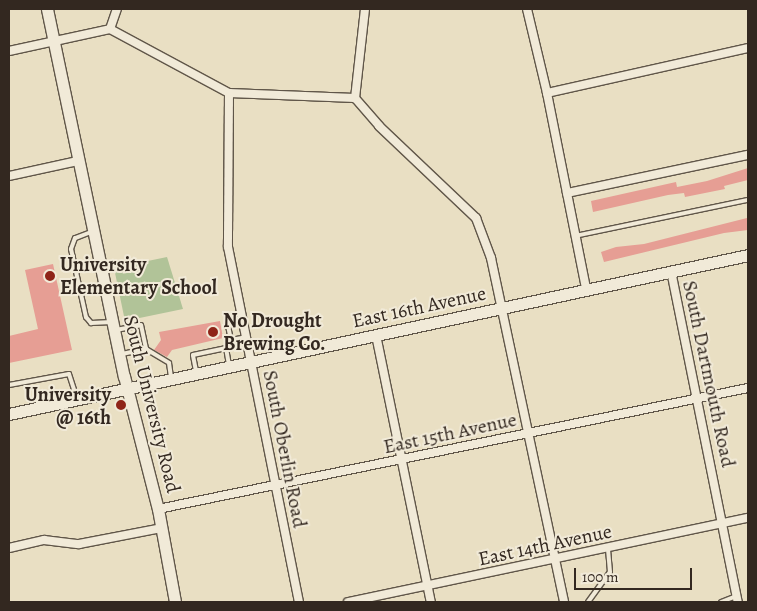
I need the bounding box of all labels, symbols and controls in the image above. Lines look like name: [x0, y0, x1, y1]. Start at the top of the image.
place label: University Elementary School: [60, 252, 217, 299]
marker: University Elementary School: [44, 270, 56, 282]
street label: South Dartmouth Road: [677, 279, 741, 469]
street label: East 16th Avenue: [350, 281, 488, 333]
place label: No Drought Brewing Co.: [223, 309, 325, 356]
street label: South University Road: [118, 313, 186, 495]
marker: No Drought Brewing Co.: [207, 326, 219, 338]
street label: South Oberlin Road: [258, 368, 312, 530]
place label: University @ 16th: [25, 382, 111, 429]
marker: University @ 16th: [115, 399, 127, 411]
street label: East 15th Avenue: [381, 407, 519, 459]
street label: East 14th Avenue: [476, 519, 614, 571]
scale bar: [577, 558, 694, 590]
text: 100 m: [582, 567, 619, 587]

